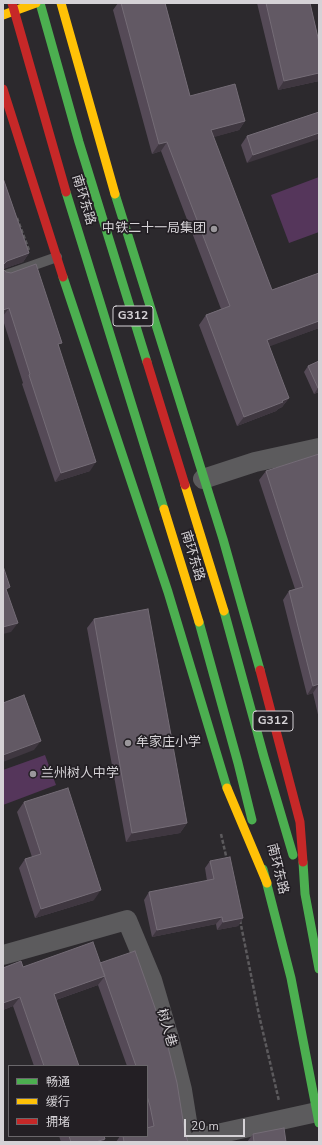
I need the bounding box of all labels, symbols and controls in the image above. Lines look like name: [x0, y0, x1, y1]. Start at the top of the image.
street label: 南环东路: [68, 173, 98, 227]
place label: 中铁二十一局集团: [102, 221, 206, 237]
marker: 中铁二十一局集团: [209, 224, 219, 234]
road number: G312: [113, 306, 153, 326]
street label: 南环东路: [177, 529, 207, 583]
road number: G312: [253, 711, 293, 731]
place label: 牟家庄小学: [136, 735, 201, 751]
marker: 牟家庄小学: [123, 738, 133, 748]
place label: 兰州树人中学: [41, 766, 119, 782]
marker: 兰州树人中学: [28, 769, 38, 779]
street label: 南环东路: [263, 842, 291, 896]
street label: 树人巷: [153, 1007, 179, 1049]
legend: [8, 1065, 148, 1137]
text: 畅通: [46, 1074, 70, 1090]
text: 缓行: [46, 1094, 70, 1110]
scale bar: [186, 1111, 247, 1137]
text: 拥堵: [46, 1114, 70, 1130]
text: 20 m: [191, 1118, 219, 1134]

